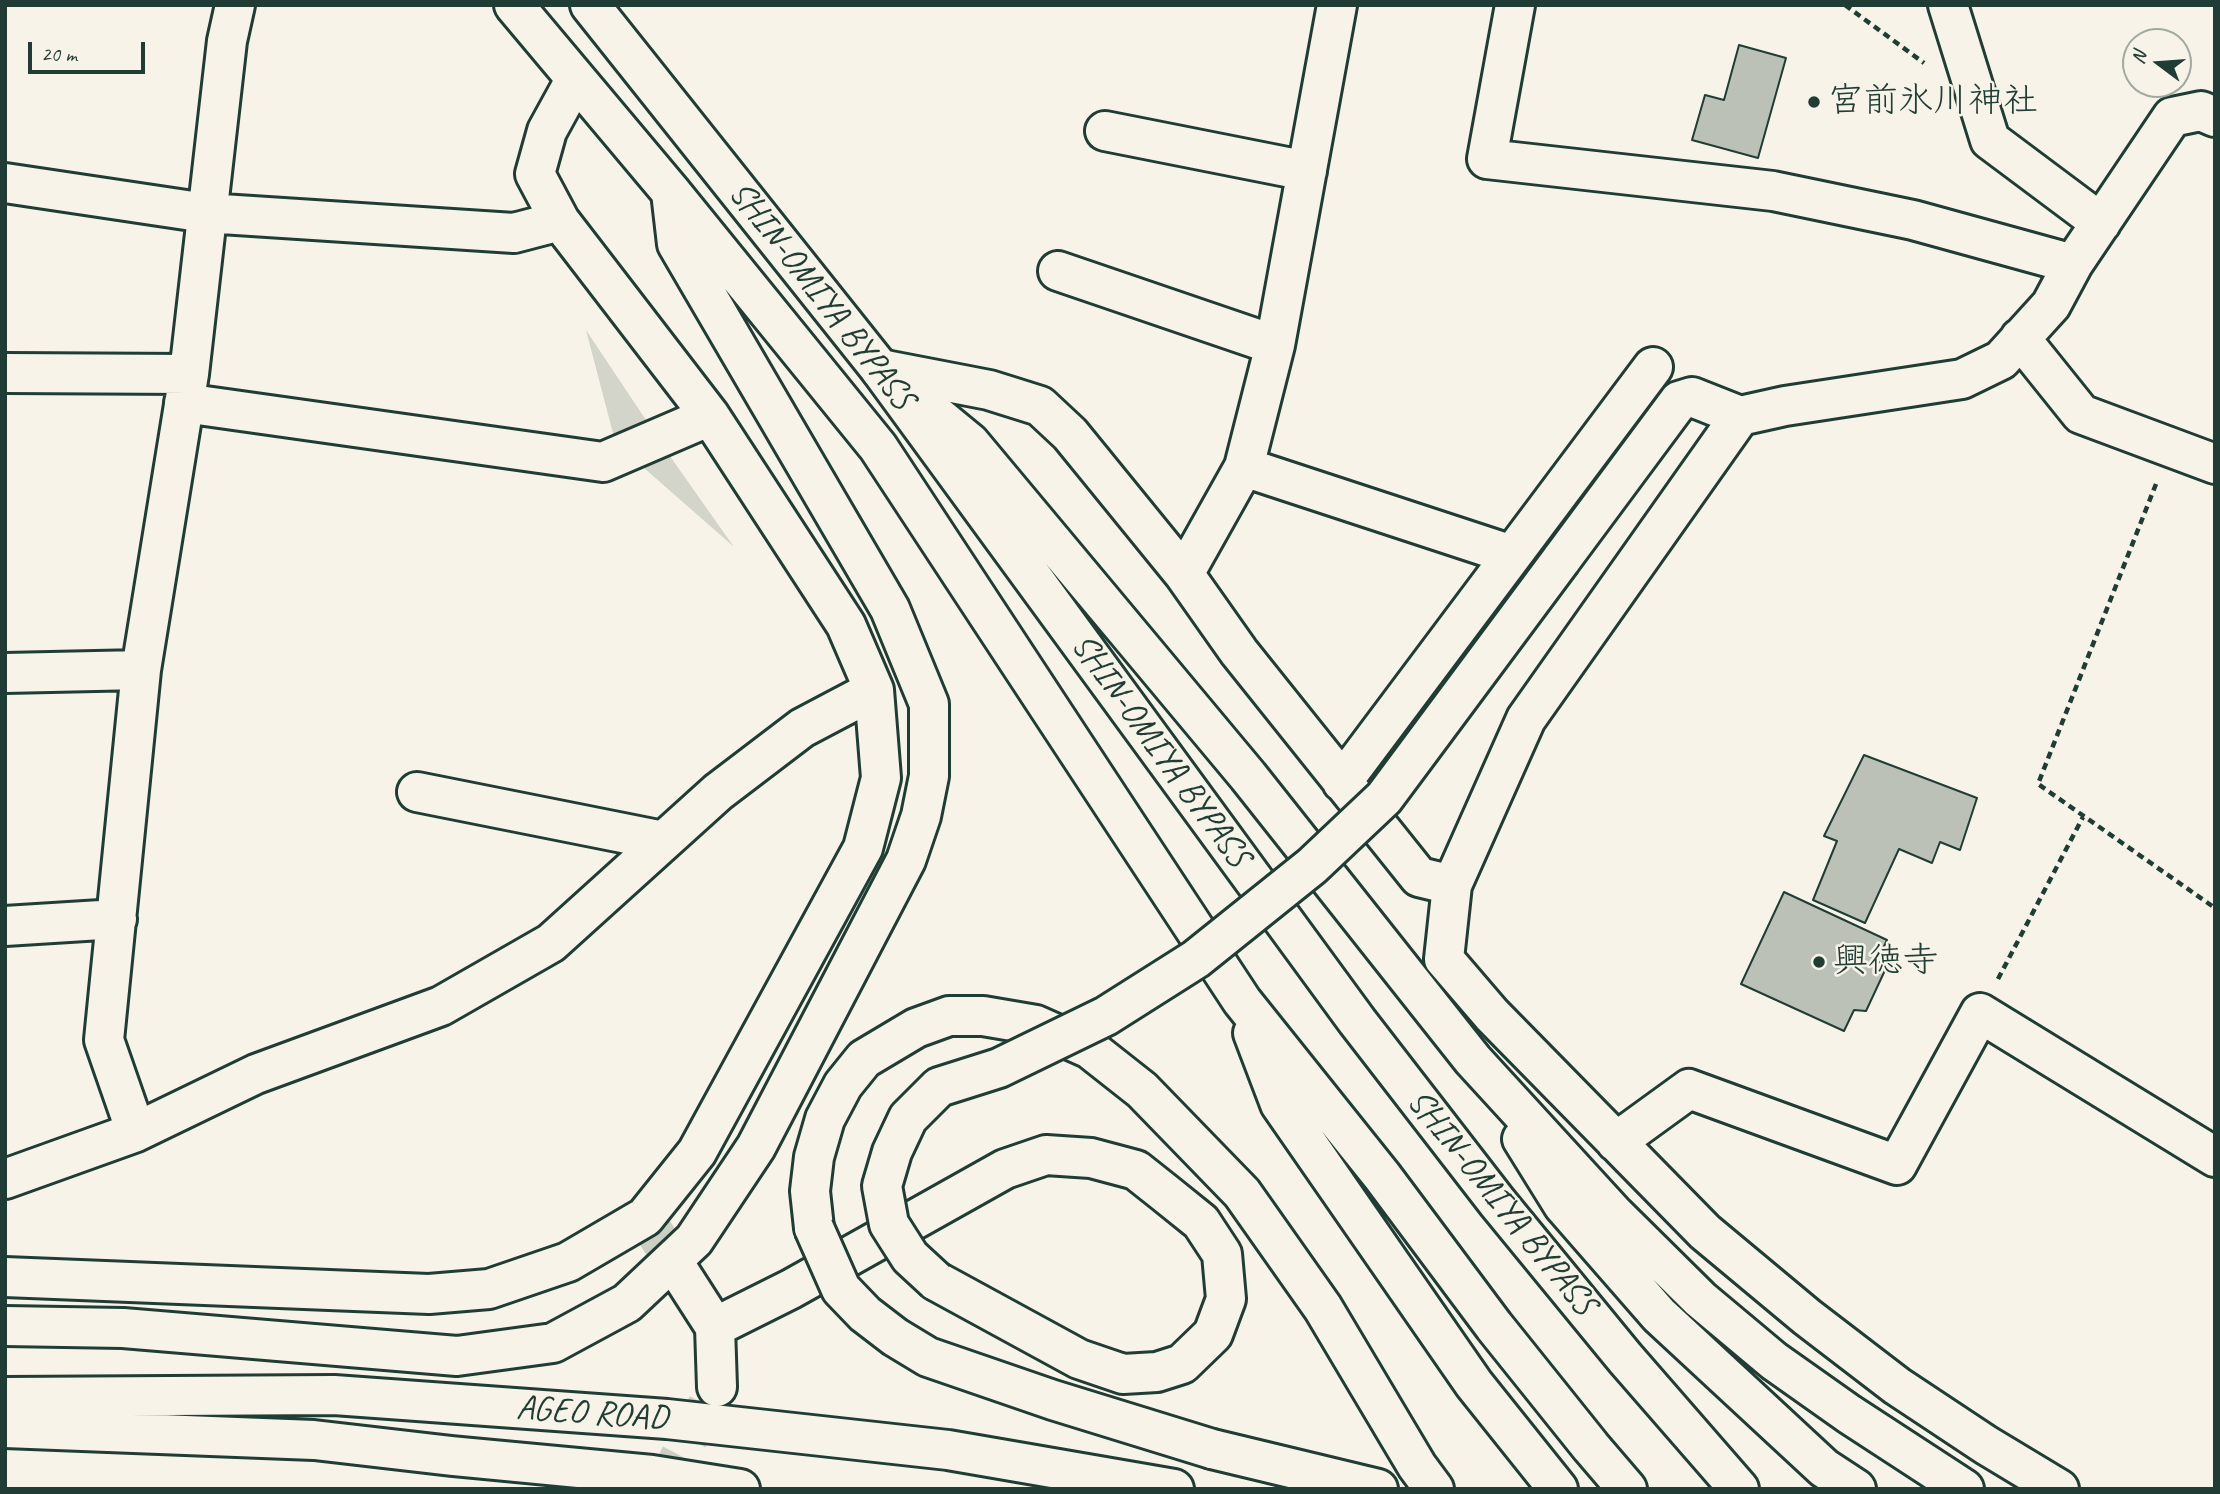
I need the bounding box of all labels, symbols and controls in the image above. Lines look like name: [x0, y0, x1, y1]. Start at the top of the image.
scale bar: [32, 28, 149, 72]
north arrow: [2122, 28, 2192, 98]
text: 20 m: [41, 41, 77, 67]
text: N: [2126, 49, 2152, 67]
place label: 宮前氷川神社: [1828, 81, 2038, 123]
marker: 宮前氷川神社: [1806, 94, 1822, 110]
street label: SHIN-OMIYA BYPASS: [719, 174, 923, 418]
street label: SHIN-OMIYA BYPASS: [1061, 626, 1259, 876]
place label: 興徳寺: [1833, 941, 1938, 983]
marker: 興徳寺: [1811, 954, 1827, 970]
street label: SHIN-OMIYA BYPASS: [1397, 1082, 1605, 1324]
street label: AGEO ROAD: [515, 1388, 669, 1440]

